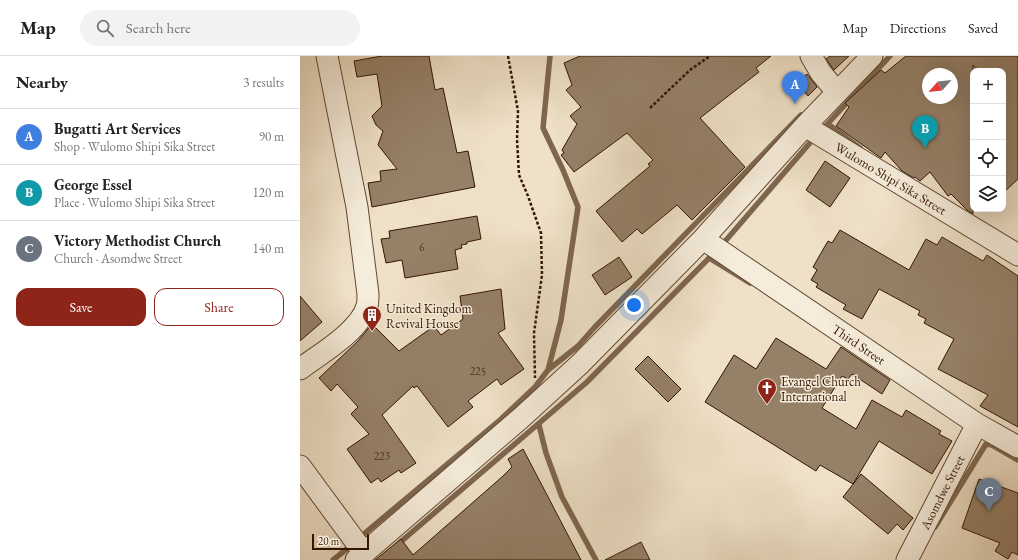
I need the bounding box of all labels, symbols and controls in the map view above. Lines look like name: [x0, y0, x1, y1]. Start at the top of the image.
search box: [80, 10, 360, 46]
text: Map: [20, 15, 56, 40]
icon: search: [94, 17, 116, 39]
text: Search here: [126, 18, 191, 37]
text: Map: [842, 19, 868, 37]
text: Directions: [890, 19, 946, 37]
text: Saved: [968, 19, 998, 37]
north arrow: [922, 68, 958, 104]
map controls: [970, 68, 1006, 212]
button: +: [970, 68, 1006, 104]
text: Nearby: [16, 71, 68, 93]
pin: A: [782, 71, 808, 104]
text: 3 results: [243, 74, 284, 91]
button: −: [970, 104, 1006, 140]
pin: B: [912, 115, 938, 148]
text: Bugatti Art Services: [54, 119, 181, 138]
text: A: [24, 128, 34, 145]
text: 90 m: [259, 128, 284, 145]
text: Shop · Wulomo Shipi Sika Street: [54, 138, 215, 155]
street label: Wulomo Shipi Sika Street: [832, 138, 950, 219]
button: locate: [970, 140, 1006, 176]
text: George Essel: [54, 175, 132, 194]
button: layers: [970, 176, 1006, 212]
text: B: [25, 184, 33, 201]
text: 120 m: [253, 184, 284, 201]
text: Place · Wulomo Shipi Sika Street: [54, 194, 215, 211]
text: Victory Methodist Church: [54, 231, 221, 250]
text: C: [24, 240, 34, 257]
text: 140 m: [253, 240, 284, 257]
house number: 6: [419, 240, 425, 254]
text: Church · Asomdwe Street: [54, 250, 182, 267]
button: Save: [16, 288, 146, 326]
button: Share: [154, 288, 284, 326]
your location: [624, 295, 644, 315]
place label: United Kingdom Revival House: [386, 300, 472, 332]
building icon: United Kingdom Revival House: [361, 304, 383, 332]
street label: Third Street: [829, 320, 889, 368]
house number: 225: [470, 364, 486, 378]
place label: Evangel Church International: [781, 373, 861, 405]
church icon: Evangel Church International: [756, 377, 778, 405]
house number: 223: [374, 449, 390, 463]
street label: Asomdwe Street: [916, 452, 968, 533]
pin: C: [976, 478, 1002, 511]
scale bar: [312, 532, 369, 551]
text: 20 m: [318, 534, 339, 548]

